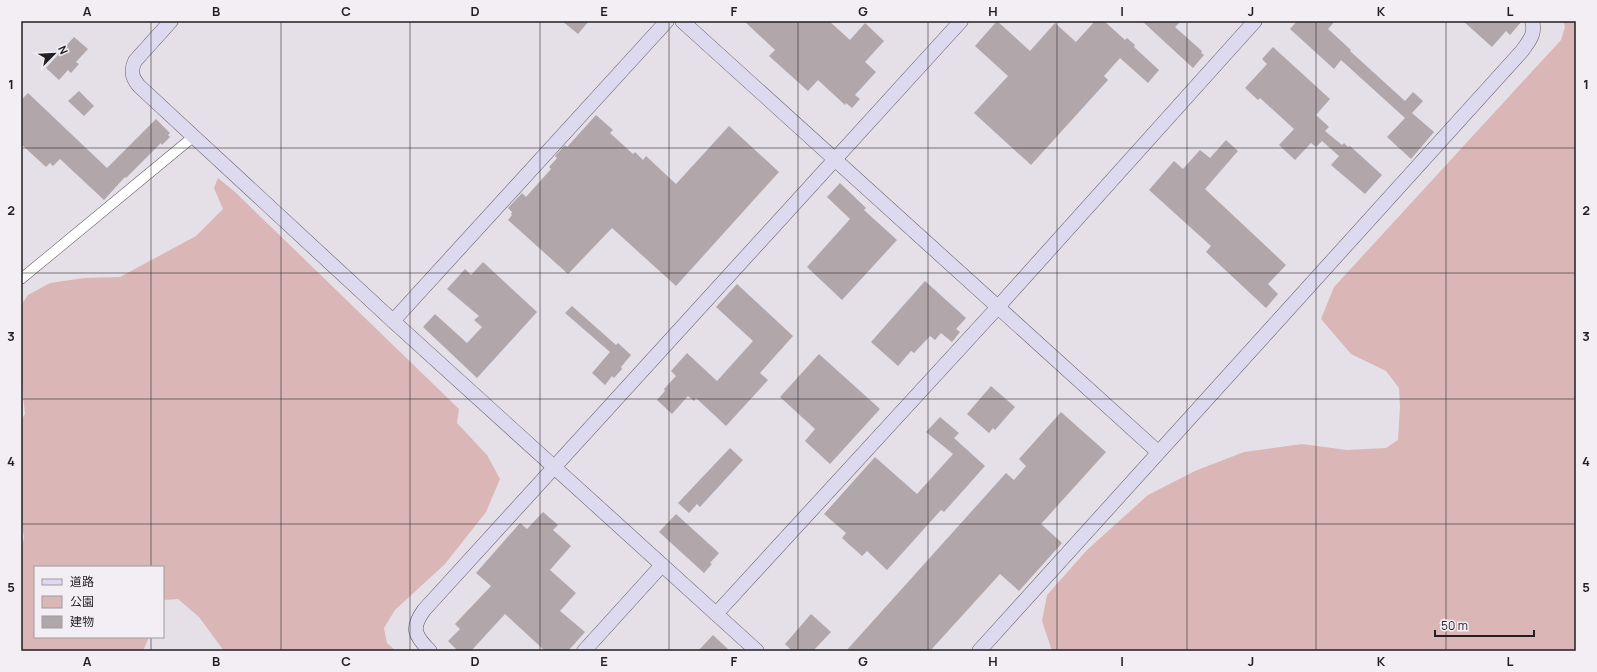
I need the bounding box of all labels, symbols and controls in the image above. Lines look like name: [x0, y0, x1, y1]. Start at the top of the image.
text: A: [83, 2, 92, 20]
text: B: [212, 2, 220, 20]
text: C: [341, 2, 351, 20]
text: D: [470, 2, 480, 20]
text: E: [600, 2, 608, 20]
text: F: [731, 2, 738, 20]
text: G: [858, 2, 868, 20]
text: H: [988, 2, 998, 20]
text: I: [1120, 2, 1124, 20]
text: J: [1248, 2, 1254, 20]
text: K: [1377, 2, 1386, 20]
text: L: [1507, 2, 1514, 20]
north arrow: [34, 34, 74, 74]
text: N: [55, 43, 72, 56]
text: 1: [8, 75, 14, 93]
text: 1: [1583, 75, 1589, 93]
text: 2: [7, 201, 15, 219]
text: 2: [1582, 201, 1590, 219]
text: 3: [7, 327, 15, 345]
text: 3: [1582, 327, 1590, 345]
text: 4: [7, 452, 15, 470]
text: 4: [1582, 452, 1590, 470]
legend: [34, 566, 164, 638]
text: 道路: [70, 573, 94, 590]
text: 5: [7, 578, 15, 596]
text: 5: [1582, 578, 1590, 596]
text: 公園: [70, 593, 94, 610]
scale bar: [1435, 612, 1534, 638]
text: 建物: [70, 613, 94, 630]
text: 50 m: [1441, 617, 1468, 634]
text: A: [83, 652, 92, 670]
text: B: [212, 652, 220, 670]
text: C: [341, 652, 351, 670]
text: D: [470, 652, 480, 670]
text: E: [600, 652, 608, 670]
text: F: [731, 652, 738, 670]
text: G: [858, 652, 868, 670]
text: H: [988, 652, 998, 670]
text: I: [1120, 652, 1124, 670]
text: J: [1248, 652, 1254, 670]
text: K: [1377, 652, 1386, 670]
text: L: [1507, 652, 1514, 670]

